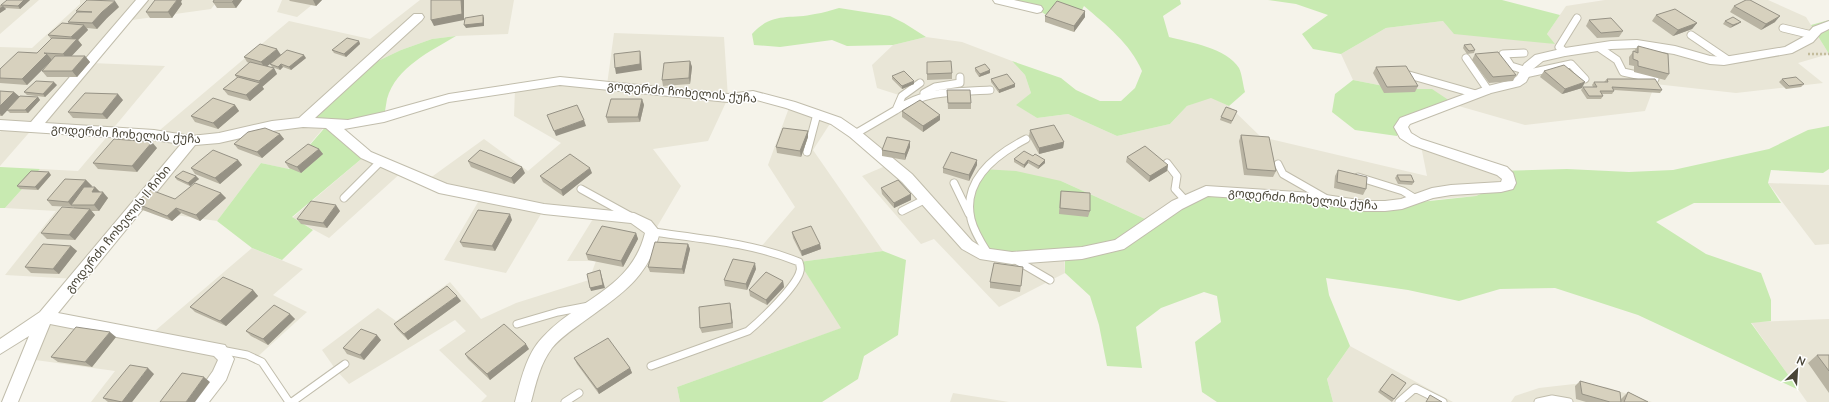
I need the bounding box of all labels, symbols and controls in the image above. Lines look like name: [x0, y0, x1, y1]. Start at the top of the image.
street label: გოდერძი ჩოხელის ქუჩა: [606, 77, 758, 107]
street label: გოდერძი ჩოხელის ქუჩა: [50, 121, 202, 147]
street label: გოდერძი ჩოხელის II ჩიხი: [62, 162, 175, 296]
street label: გოდერძი ჩოხელის ქუჩა: [1227, 184, 1379, 214]
north arrow: [1777, 350, 1817, 390]
text: N: [1794, 353, 1808, 370]

